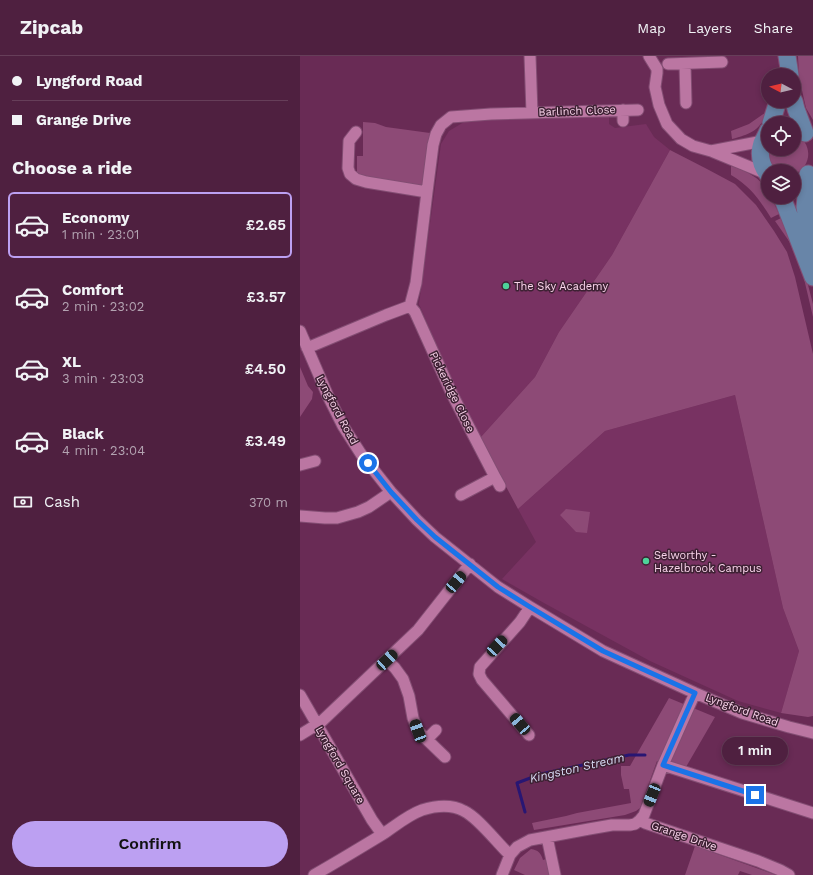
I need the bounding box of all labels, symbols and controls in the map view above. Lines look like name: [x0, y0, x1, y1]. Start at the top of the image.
text: Zipcab: [20, 16, 83, 39]
text: Map: [637, 20, 666, 36]
text: Layers: [688, 20, 732, 36]
text: Share: [754, 20, 793, 36]
north arrow: [761, 68, 801, 108]
map controls: [761, 68, 801, 204]
text: Lyngford Road: [36, 72, 142, 90]
street label: Barlinch Close: [538, 103, 616, 119]
text: Grange Drive: [36, 111, 131, 129]
button: locate: [761, 116, 801, 156]
text: Choose a ride: [12, 157, 132, 178]
button: layers: [761, 164, 801, 204]
icon: car: [14, 207, 50, 243]
text: Economy: [62, 209, 129, 227]
text: £2.65: [246, 216, 286, 234]
text: 1 min · 23:01: [62, 227, 139, 242]
icon: car: [14, 279, 50, 315]
place label: The Sky Academy: [514, 280, 608, 293]
text: Comfort: [62, 281, 123, 299]
marker: The Sky Academy: [501, 281, 511, 291]
text: £3.57: [246, 288, 286, 306]
text: 2 min · 23:02: [62, 299, 144, 314]
street label: Pickeridge Close: [427, 350, 477, 434]
icon: car: [14, 351, 50, 387]
text: XL: [62, 353, 81, 371]
text: £4.50: [245, 360, 286, 378]
text: 3 min · 23:03: [62, 371, 144, 386]
street label: Lyngford Road: [313, 373, 361, 447]
icon: car: [14, 423, 50, 459]
text: Black: [62, 425, 104, 443]
text: £3.49: [245, 432, 286, 450]
text: 4 min · 23:04: [62, 443, 145, 458]
route start: [359, 454, 377, 472]
icon: cash: [12, 491, 34, 513]
text: Cash: [44, 493, 80, 511]
text: 370 m: [249, 495, 288, 510]
place label: Selworthy - Hazelbrook Campus: [654, 549, 762, 575]
marker: Selworthy - Hazelbrook Campus: [641, 556, 651, 566]
car: [444, 569, 468, 595]
car: [484, 633, 510, 659]
car: [374, 647, 400, 673]
street label: Lyngford Road: [704, 691, 780, 729]
car: [508, 711, 532, 737]
car: [408, 718, 428, 744]
street label: Lyngford Square: [313, 724, 367, 806]
callout: 1 min: [722, 737, 788, 765]
text: 1 min: [738, 743, 772, 758]
water label: Kingston Stream: [528, 750, 626, 786]
car: [642, 782, 662, 808]
route end: [746, 786, 764, 804]
street label: Grange Drive: [649, 819, 719, 853]
button: Confirm: [12, 821, 288, 867]

